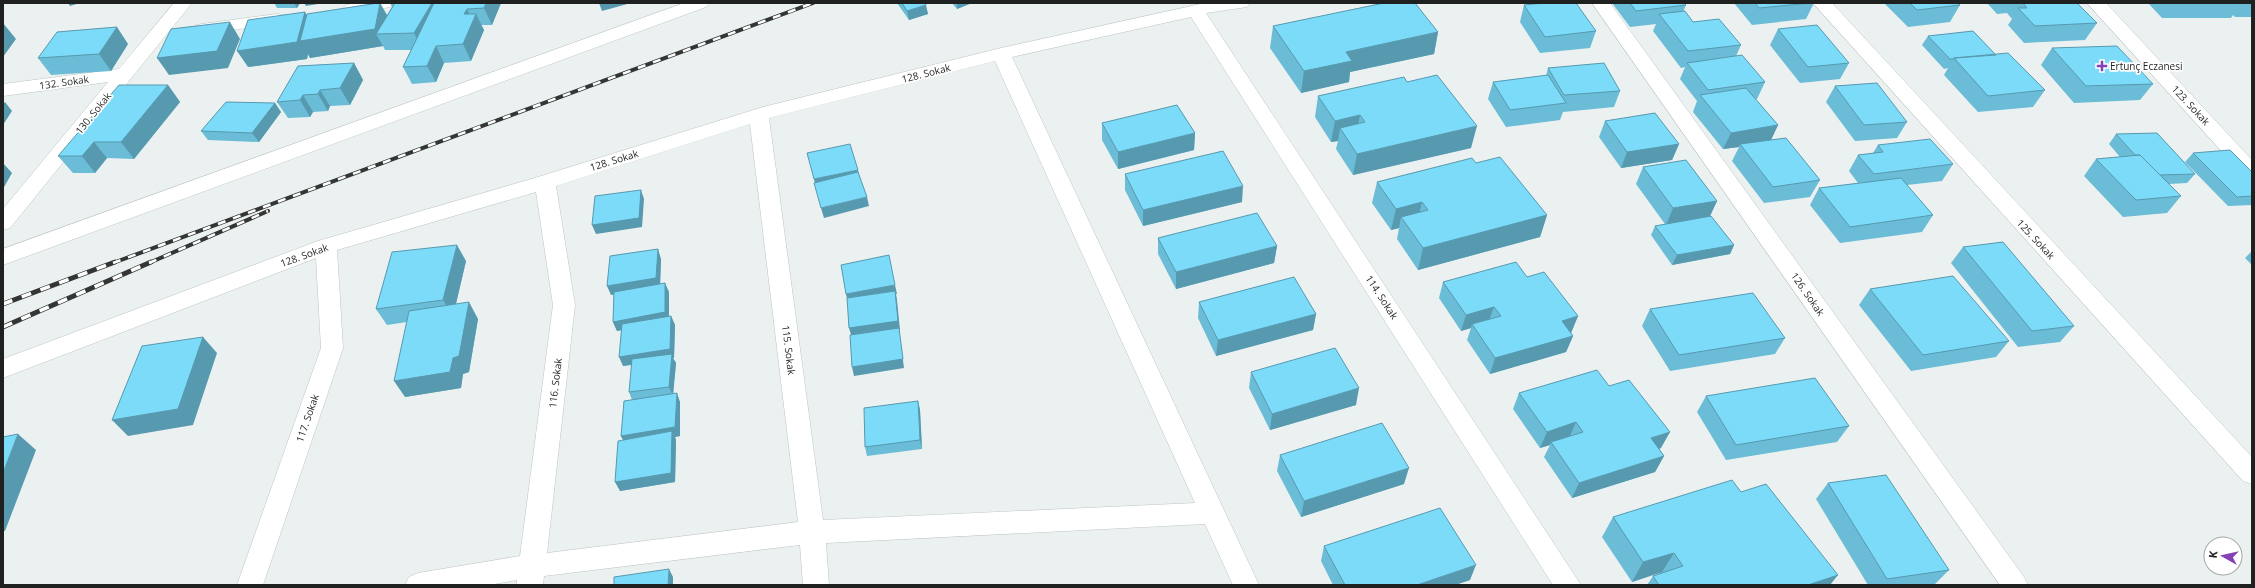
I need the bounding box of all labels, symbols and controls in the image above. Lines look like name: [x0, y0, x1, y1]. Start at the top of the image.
place label: Ertunç Eczanesi: [2110, 59, 2183, 73]
street label: 128. Sokak: [900, 60, 953, 86]
marker: Ertunç Eczanesi: [2097, 61, 2107, 71]
street label: 132. Sokak: [38, 71, 90, 92]
street label: 123. Sokak: [2169, 82, 2214, 129]
street label: 130. Sokak: [72, 89, 115, 137]
street label: 128. Sokak: [588, 146, 641, 174]
street label: 125. Sokak: [2014, 216, 2059, 263]
street label: 128. Sokak: [278, 240, 331, 270]
street label: 126. Sokak: [1788, 270, 1828, 319]
street label: 114. Sokak: [1363, 272, 1402, 322]
street label: 115. Sokak: [779, 324, 799, 376]
street label: 116. Sokak: [545, 357, 565, 409]
street label: 117. Sokak: [292, 391, 322, 444]
north arrow: [2203, 536, 2243, 576]
text: K: [2205, 549, 2221, 559]

